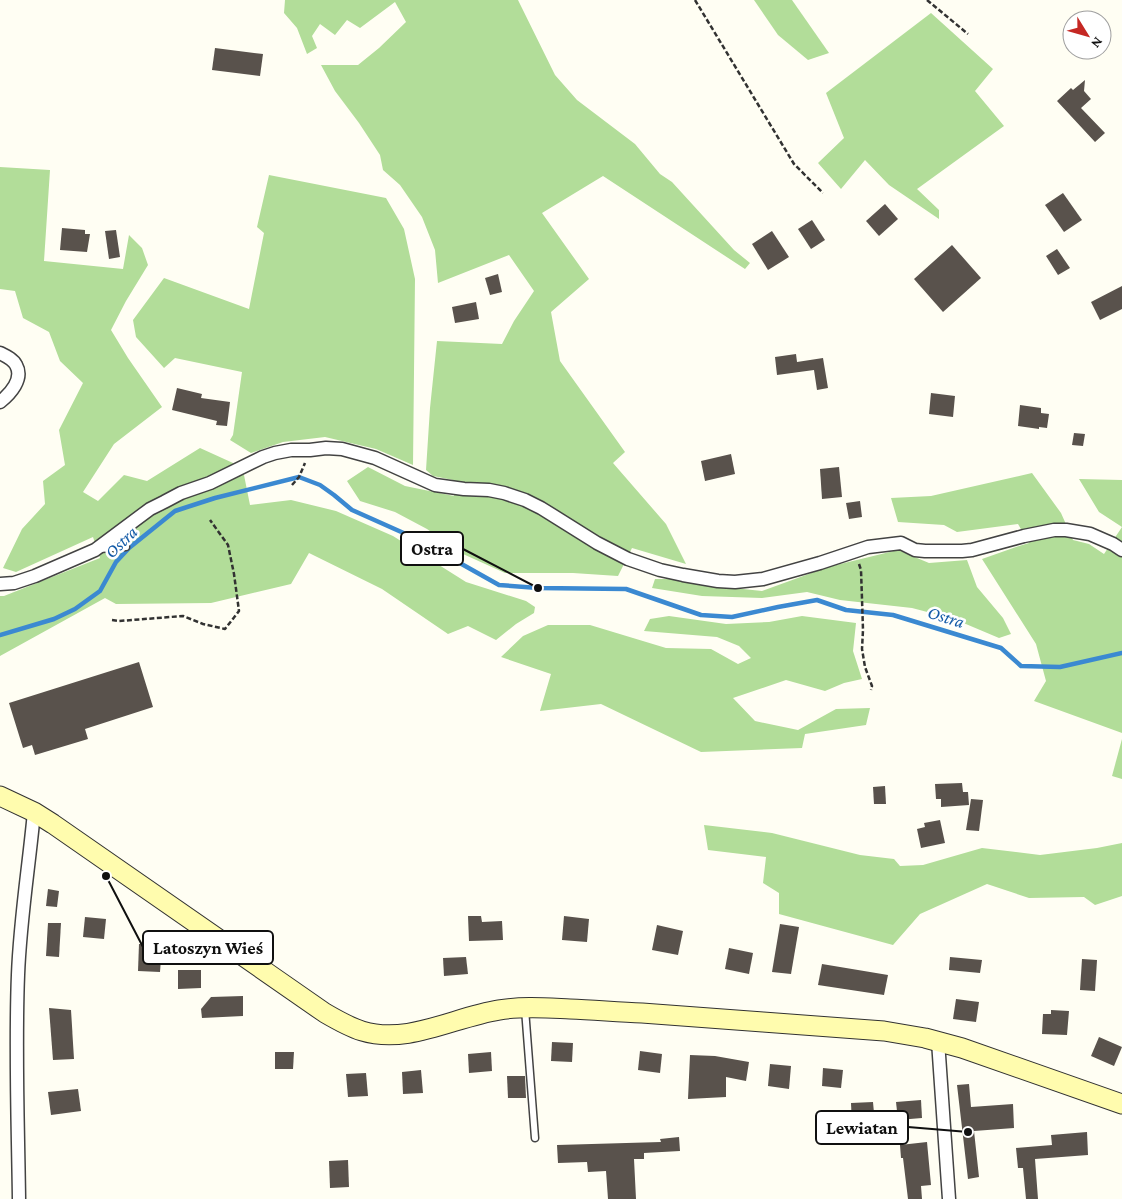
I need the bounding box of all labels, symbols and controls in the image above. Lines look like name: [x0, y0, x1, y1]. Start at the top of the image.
north arrow: [1062, 10, 1112, 60]
text: N: [1088, 34, 1107, 52]
water label: Ostra: [101, 521, 142, 562]
callout: Ostra: [401, 532, 463, 565]
text: Ostra: [411, 539, 453, 559]
water label: Ostra: [925, 602, 967, 632]
callout: Latoszyn Wieś: [143, 931, 273, 964]
text: Latoszyn Wieś: [153, 938, 263, 958]
callout: Lewiatan: [816, 1111, 908, 1144]
text: Lewiatan: [826, 1118, 899, 1138]

